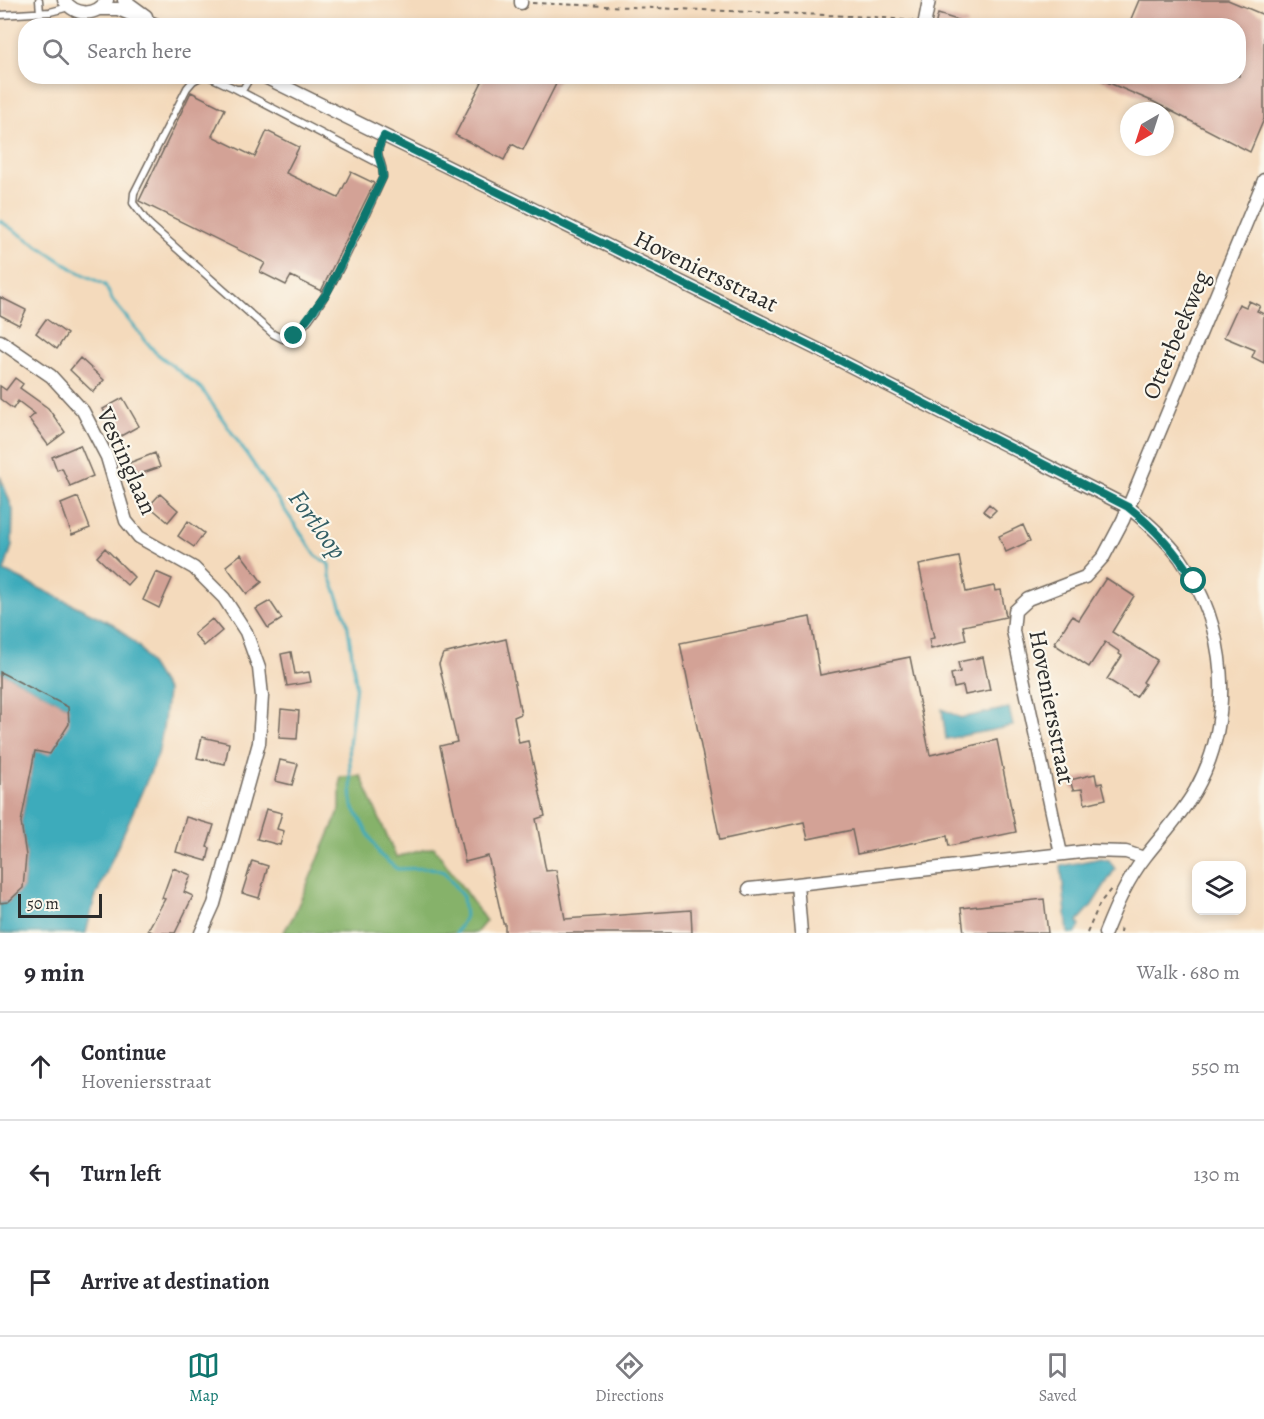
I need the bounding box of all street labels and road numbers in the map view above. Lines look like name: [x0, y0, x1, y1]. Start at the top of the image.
street label: Hoveniersstraat: [629, 222, 783, 320]
street label: Otterbeekweg: [1134, 266, 1218, 404]
street label: Vestinglaan: [89, 401, 165, 520]
street label: Hoveniersstraat: [1021, 627, 1083, 787]

